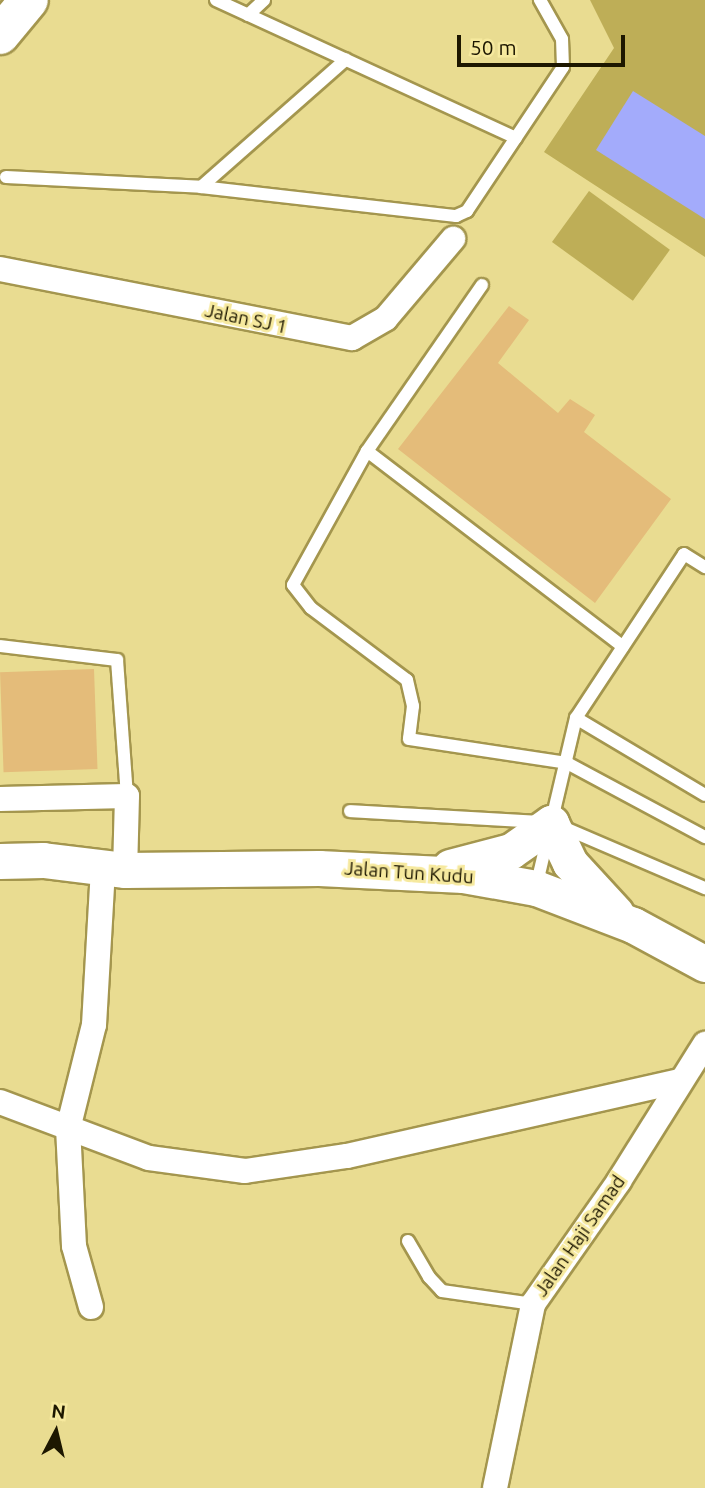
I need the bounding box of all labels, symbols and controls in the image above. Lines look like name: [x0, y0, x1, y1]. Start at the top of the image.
scale bar: [460, 21, 628, 65]
text: 50 m: [470, 35, 517, 59]
street label: Jalan SJ 1: [203, 299, 289, 339]
street label: Jalan Tun Kudu: [344, 857, 474, 889]
street label: Jalan Haji Samad: [530, 1171, 630, 1301]
north arrow: [21, 1397, 91, 1467]
text: N: [50, 1399, 67, 1423]

